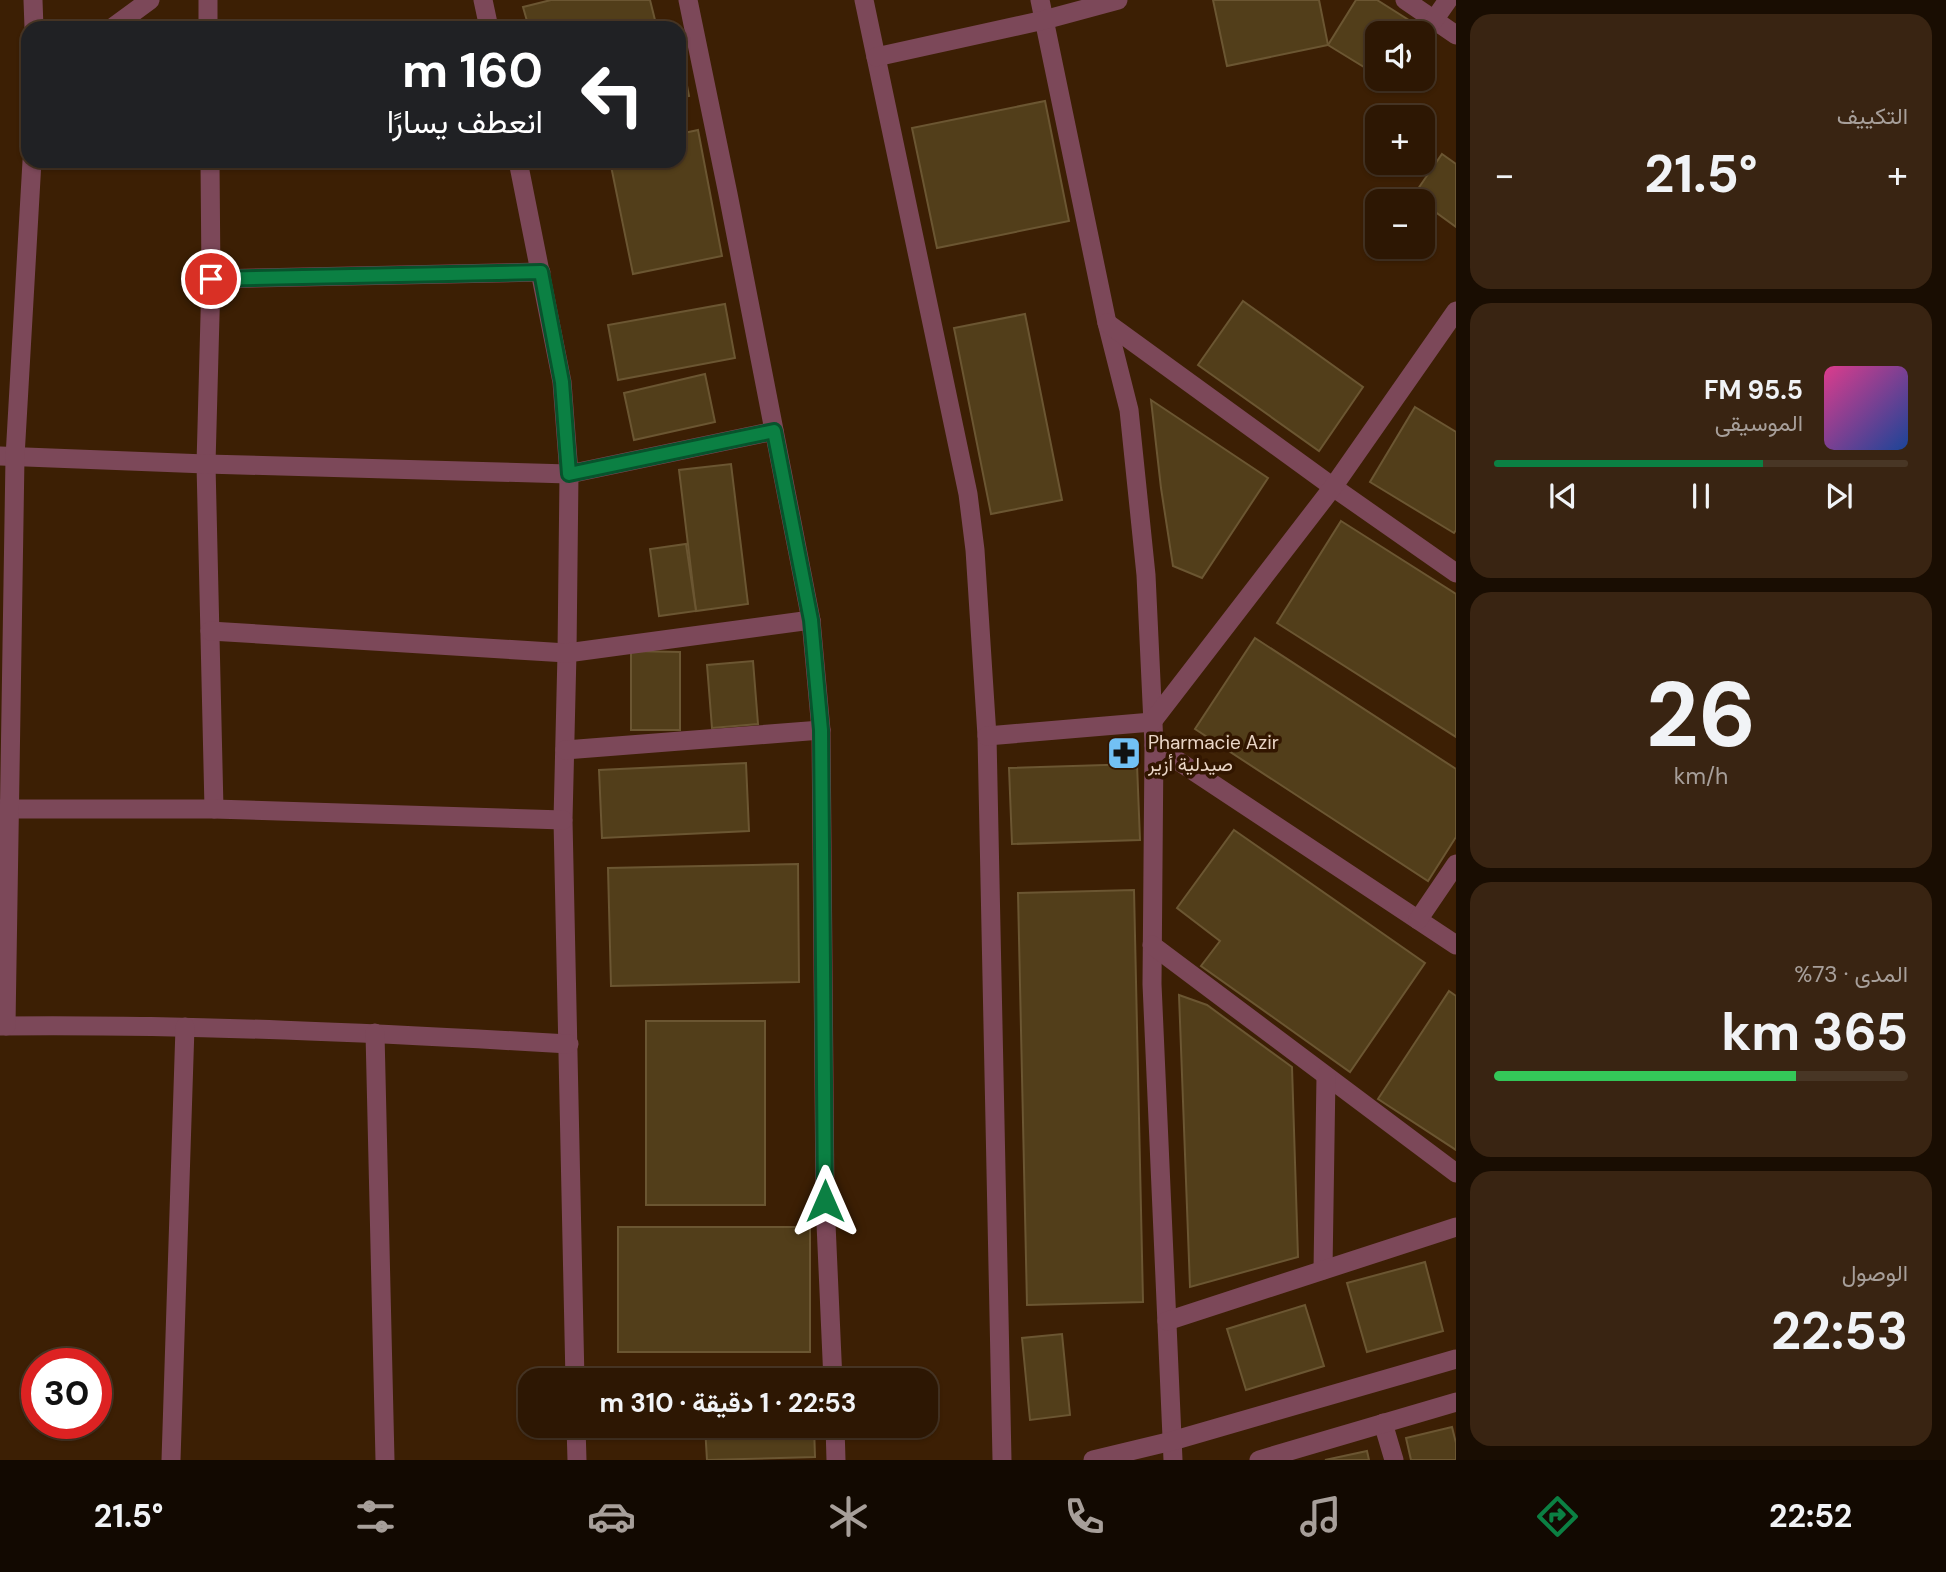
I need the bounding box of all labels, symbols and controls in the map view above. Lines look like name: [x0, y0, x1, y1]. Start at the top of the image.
map controls: [1365, 21, 1435, 259]
button: sound: [1365, 21, 1435, 91]
text: 160 m: [402, 38, 543, 102]
icon: left: [567, 49, 658, 140]
text: انعطف يسارًا: [387, 101, 543, 143]
text: التكييف: [1837, 101, 1908, 131]
button: +: [1365, 105, 1435, 175]
text: 21.5°: [1644, 140, 1758, 208]
text: −: [1494, 150, 1515, 200]
text: +: [1887, 150, 1908, 200]
button: −: [1365, 189, 1435, 259]
pin: [181, 249, 241, 309]
icon: arrive: [192, 260, 230, 298]
text: 95.5 FM: [1704, 373, 1803, 407]
text: الموسيقى: [1715, 408, 1803, 438]
icon: previous: [1544, 477, 1582, 515]
icon: pause: [1682, 477, 1720, 515]
icon: next: [1820, 477, 1858, 515]
text: 26: [1646, 656, 1756, 774]
place label: Pharmacie Azir صيدلية أزير: [1147, 730, 1279, 777]
pharmacy icon: Pharmacie Azir صيدلية أزير: [1105, 734, 1143, 772]
text: km/h: [1674, 761, 1728, 791]
text: المدى · 73%: [1794, 959, 1908, 989]
text: 365 km: [1721, 998, 1908, 1066]
position arrow: [788, 1164, 862, 1238]
text: الوصول: [1842, 1258, 1908, 1288]
text: 22:53: [1771, 1297, 1908, 1365]
speed limit sign: 30: [21, 1348, 112, 1439]
text: 22:53 · 1 دقيقة · 310 m: [600, 1386, 856, 1420]
icon: filters: [351, 1492, 400, 1541]
icon: car: [587, 1492, 636, 1541]
icon: climate: [824, 1492, 873, 1541]
icon: phone: [1060, 1492, 1109, 1541]
icon: music: [1296, 1492, 1345, 1541]
icon: directions: [1533, 1492, 1582, 1541]
text: 21.5°: [94, 1495, 163, 1537]
text: 22:52: [1769, 1495, 1852, 1537]

